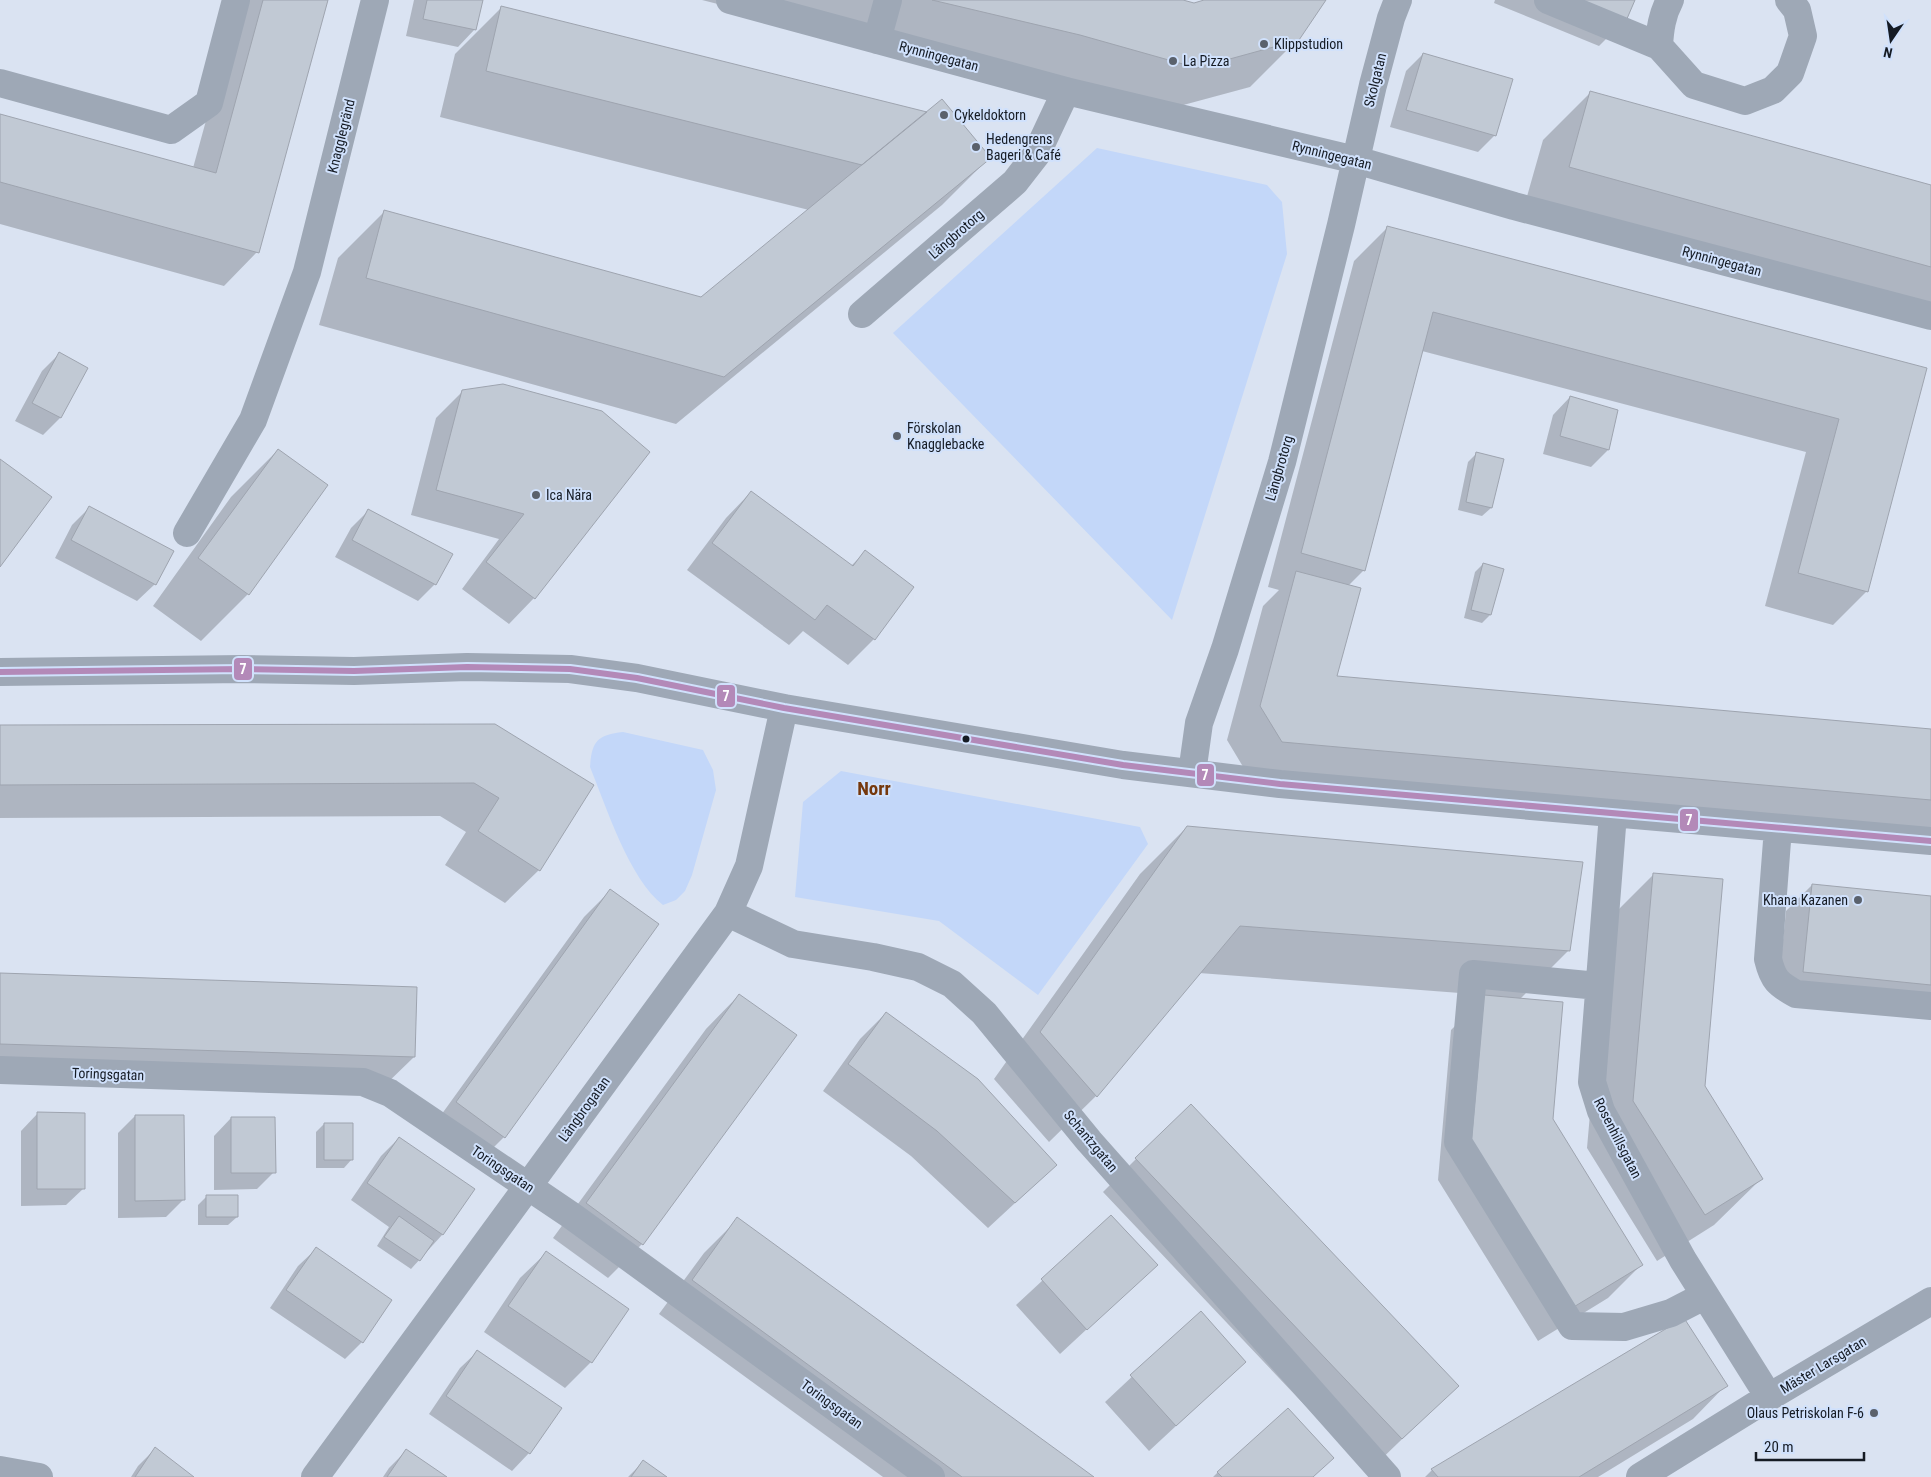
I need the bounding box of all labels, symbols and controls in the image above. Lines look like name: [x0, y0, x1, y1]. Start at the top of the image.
north arrow: [1866, 15, 1916, 65]
place label: Klippstudion: [1274, 36, 1343, 52]
street label: Rynningegatan: [898, 38, 980, 74]
marker: Klippstudion: [1258, 38, 1270, 50]
text: N: [1882, 44, 1894, 61]
street label: Skolgatan: [1361, 51, 1389, 109]
place label: La Pizza: [1183, 53, 1230, 69]
marker: La Pizza: [1167, 55, 1179, 67]
street label: Knagglegränd: [324, 97, 358, 175]
place label: Cykeldoktorn: [954, 107, 1026, 123]
marker: Cykeldoktorn: [938, 109, 950, 121]
place label: Hedengrens Bageri & Café: [986, 131, 1061, 163]
street label: Rynningegatan: [1291, 137, 1373, 173]
marker: Hedengrens Bageri & Café: [970, 141, 982, 153]
street label: Längbrotorg: [925, 206, 987, 262]
street label: Rynningegatan: [1681, 243, 1763, 279]
place label: Förskolan Knagglebacke: [907, 420, 985, 452]
marker: Förskolan Knagglebacke: [891, 430, 903, 442]
street label: Längbrotorg: [1262, 434, 1296, 502]
place label: Ica Nära: [546, 487, 592, 503]
marker: Ica Nära: [530, 489, 542, 501]
line badge: 7: [233, 657, 253, 681]
text: 7: [239, 661, 247, 677]
line badge: 7: [716, 684, 736, 708]
text: 7: [722, 688, 730, 704]
unlabelled marker: [961, 734, 971, 744]
line badge: 7: [1196, 763, 1215, 787]
text: 7: [1201, 767, 1209, 783]
district label: Norr: [857, 777, 891, 800]
line badge: 7: [1679, 808, 1699, 832]
text: 7: [1685, 812, 1693, 828]
place label: Khana Kazanen: [1763, 892, 1848, 908]
marker: Khana Kazanen: [1852, 894, 1864, 906]
street label: Toringsgatan: [72, 1065, 144, 1083]
street label: Längbrogatan: [555, 1073, 613, 1145]
street label: Rosenhillsgatan: [1591, 1095, 1645, 1181]
street label: Schantzgatan: [1061, 1107, 1121, 1175]
street label: Toringsgatan: [468, 1142, 538, 1196]
street label: Mäster Larsgatan: [1777, 1333, 1869, 1397]
street label: Toringsgatan: [798, 1376, 866, 1432]
place label: Olaus Petriskolan F-6: [1747, 1405, 1864, 1421]
marker: Olaus Petriskolan F-6: [1868, 1407, 1880, 1419]
scale bar: [1756, 1430, 1864, 1462]
text: 20 m: [1764, 1438, 1794, 1456]

